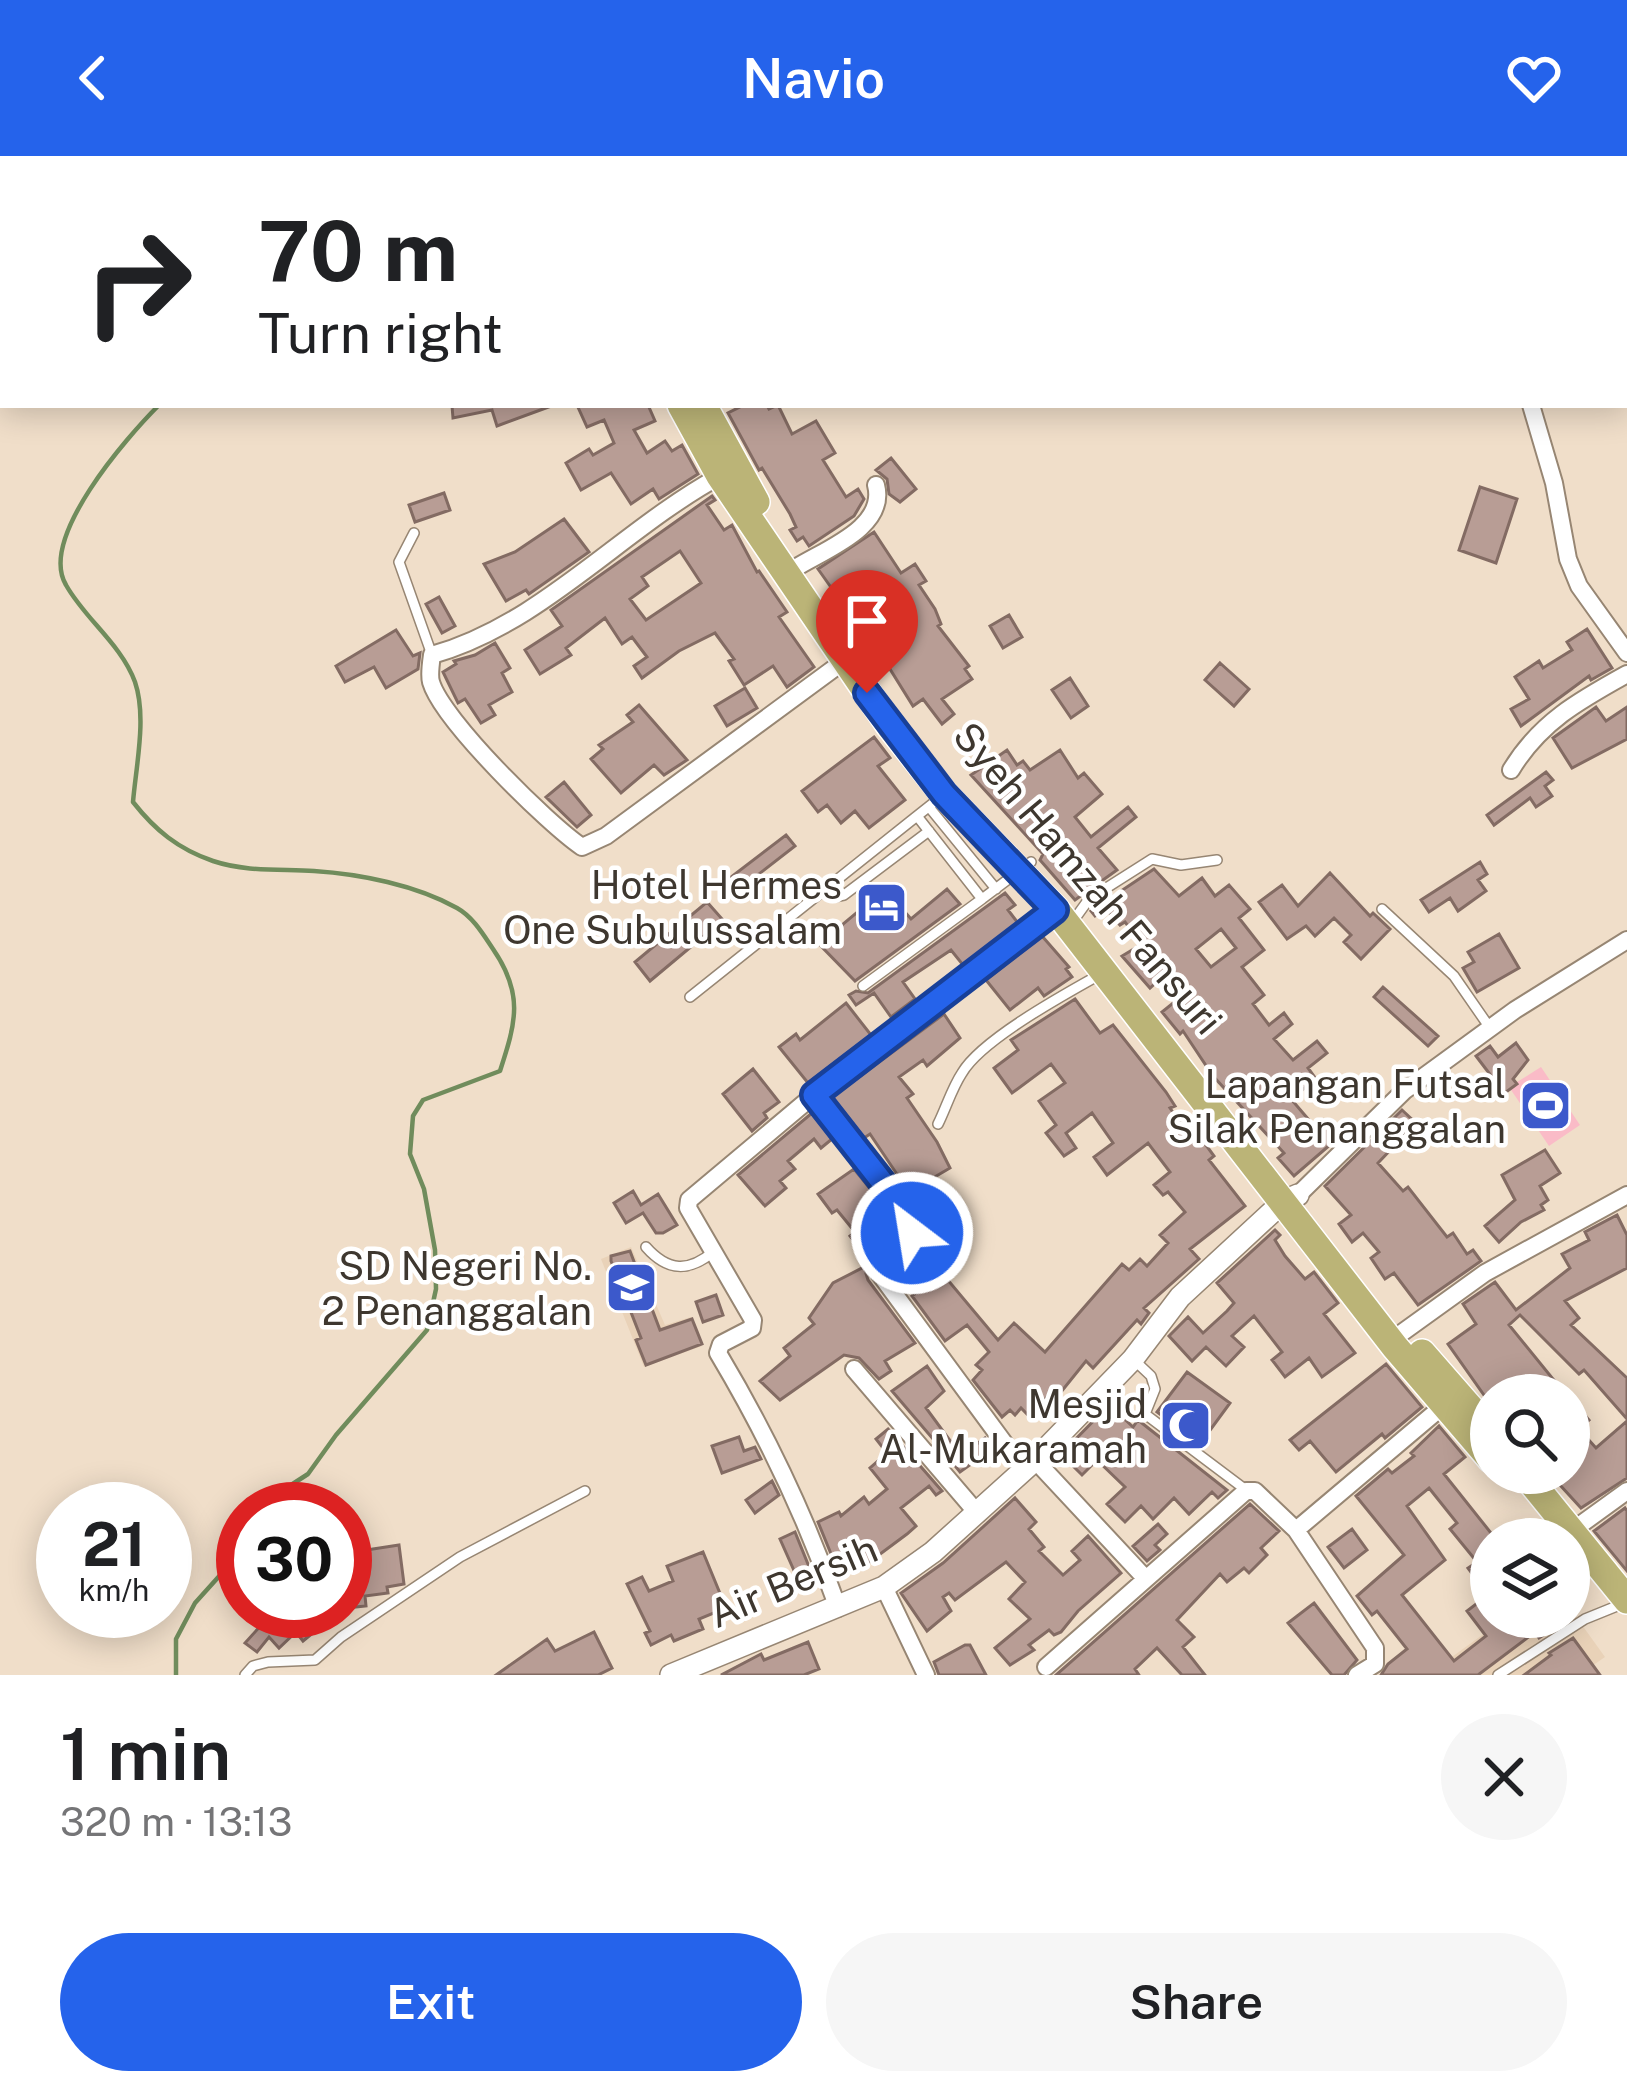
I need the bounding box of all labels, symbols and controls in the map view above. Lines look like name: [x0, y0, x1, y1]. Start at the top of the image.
icon: back: [60, 45, 126, 111]
icon: heart: [1501, 45, 1567, 111]
text: Navio: [742, 47, 885, 110]
text: 70 m: [258, 201, 458, 300]
icon: right: [60, 204, 216, 360]
text: Turn right: [258, 302, 503, 365]
pin: [816, 570, 918, 693]
icon: arrive: [834, 588, 900, 654]
street label: Syeh Hamzah Fansuri: [944, 713, 1232, 1043]
place label: Hotel Hermes One Subulussalam: [503, 862, 842, 953]
hotel icon: Hotel Hermes One Subulussalam: [853, 879, 909, 935]
place label: Lapangan Futsal Silak Penanggalan: [1168, 1061, 1506, 1152]
sports icon: Lapangan Futsal Silak Penanggalan: [1517, 1078, 1573, 1134]
position arrow: [849, 1170, 975, 1296]
place label: SD Negeri No. 2 Penanggalan: [321, 1243, 592, 1334]
school or university icon: SD Negeri No. 2 Penanggalan: [603, 1260, 659, 1316]
map controls: [1470, 1374, 1590, 1638]
button: search: [1470, 1374, 1590, 1494]
place label: Mesjid Al-Mukaramah: [879, 1381, 1147, 1472]
mosque icon: Mesjid Al-Mukaramah: [1158, 1398, 1214, 1454]
speed limit sign: 30: [216, 1482, 372, 1638]
text: 21: [82, 1509, 146, 1580]
button: layers: [1470, 1518, 1590, 1638]
street label: Air Bersih: [702, 1525, 884, 1637]
text: km/h: [79, 1572, 149, 1608]
text: 1 min: [60, 1712, 231, 1796]
button: close: [1441, 1714, 1567, 1840]
text: 320 m · 13:13: [60, 1799, 292, 1845]
button: Exit: [60, 1933, 802, 2071]
button: Share: [826, 1933, 1567, 2071]

